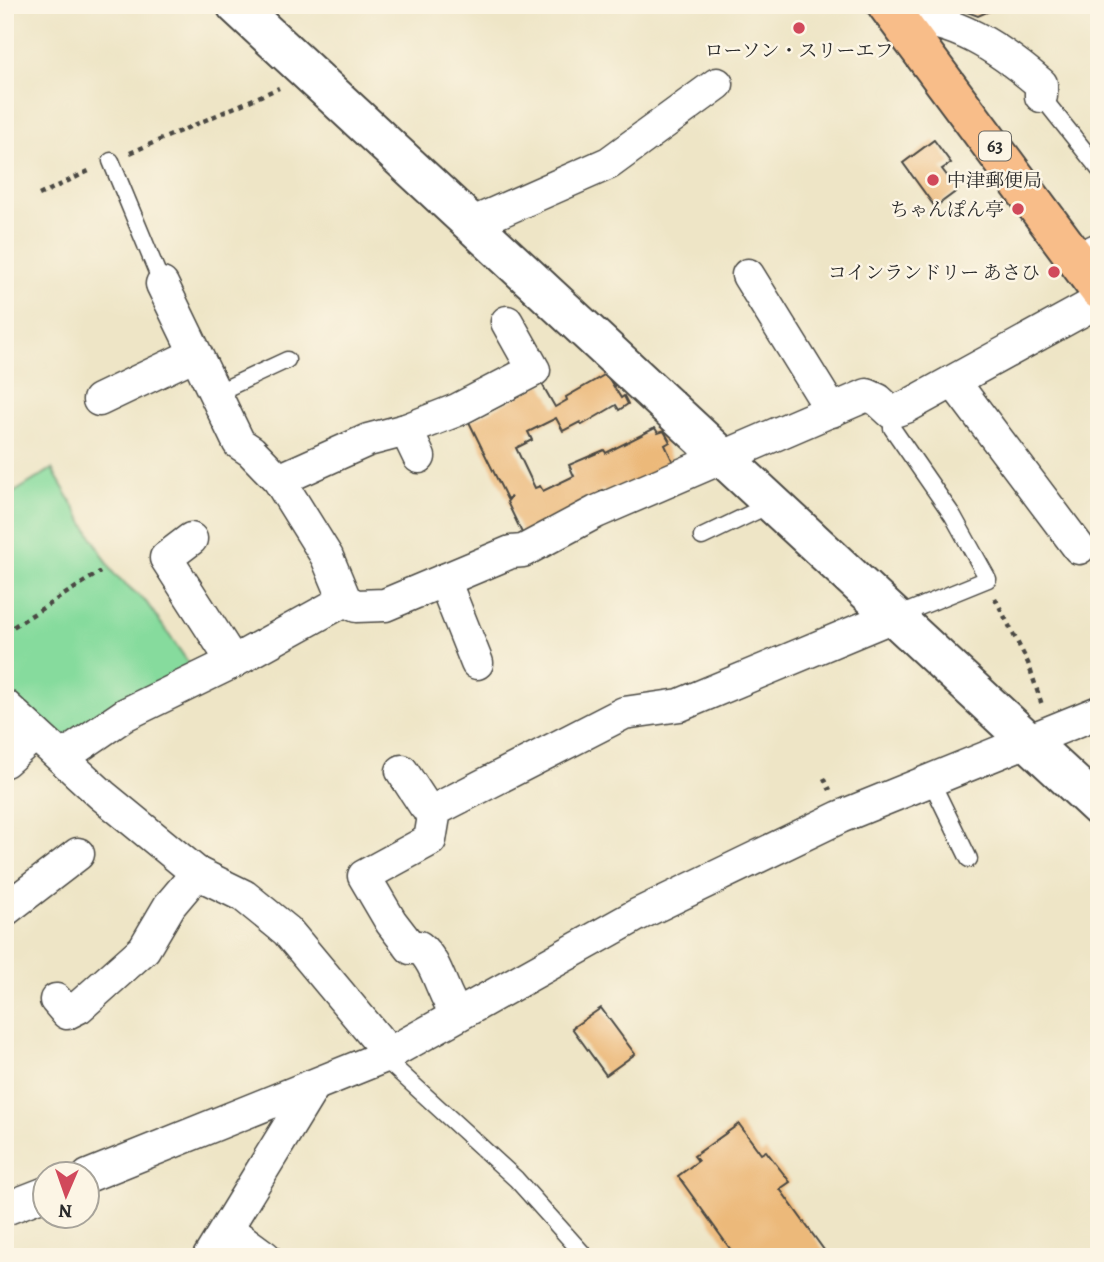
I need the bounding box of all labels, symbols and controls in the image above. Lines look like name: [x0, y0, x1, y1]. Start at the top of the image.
marker: ローソン・スリーエフ: [791, 20, 807, 36]
place label: ローソン・スリーエフ: [704, 38, 894, 64]
road number: 63: [979, 132, 1011, 160]
place label: 中津郵便局: [947, 168, 1042, 194]
marker: 中津郵便局: [925, 172, 941, 188]
place label: ちゃんぽん亭: [890, 197, 1004, 223]
marker: ちゃんぽん亭: [1010, 201, 1026, 217]
place label: コインランドリー あさひ: [828, 260, 1040, 286]
marker: コインランドリー あさひ: [1046, 264, 1062, 280]
north arrow: [32, 1160, 102, 1230]
text: N: [58, 1198, 73, 1224]

